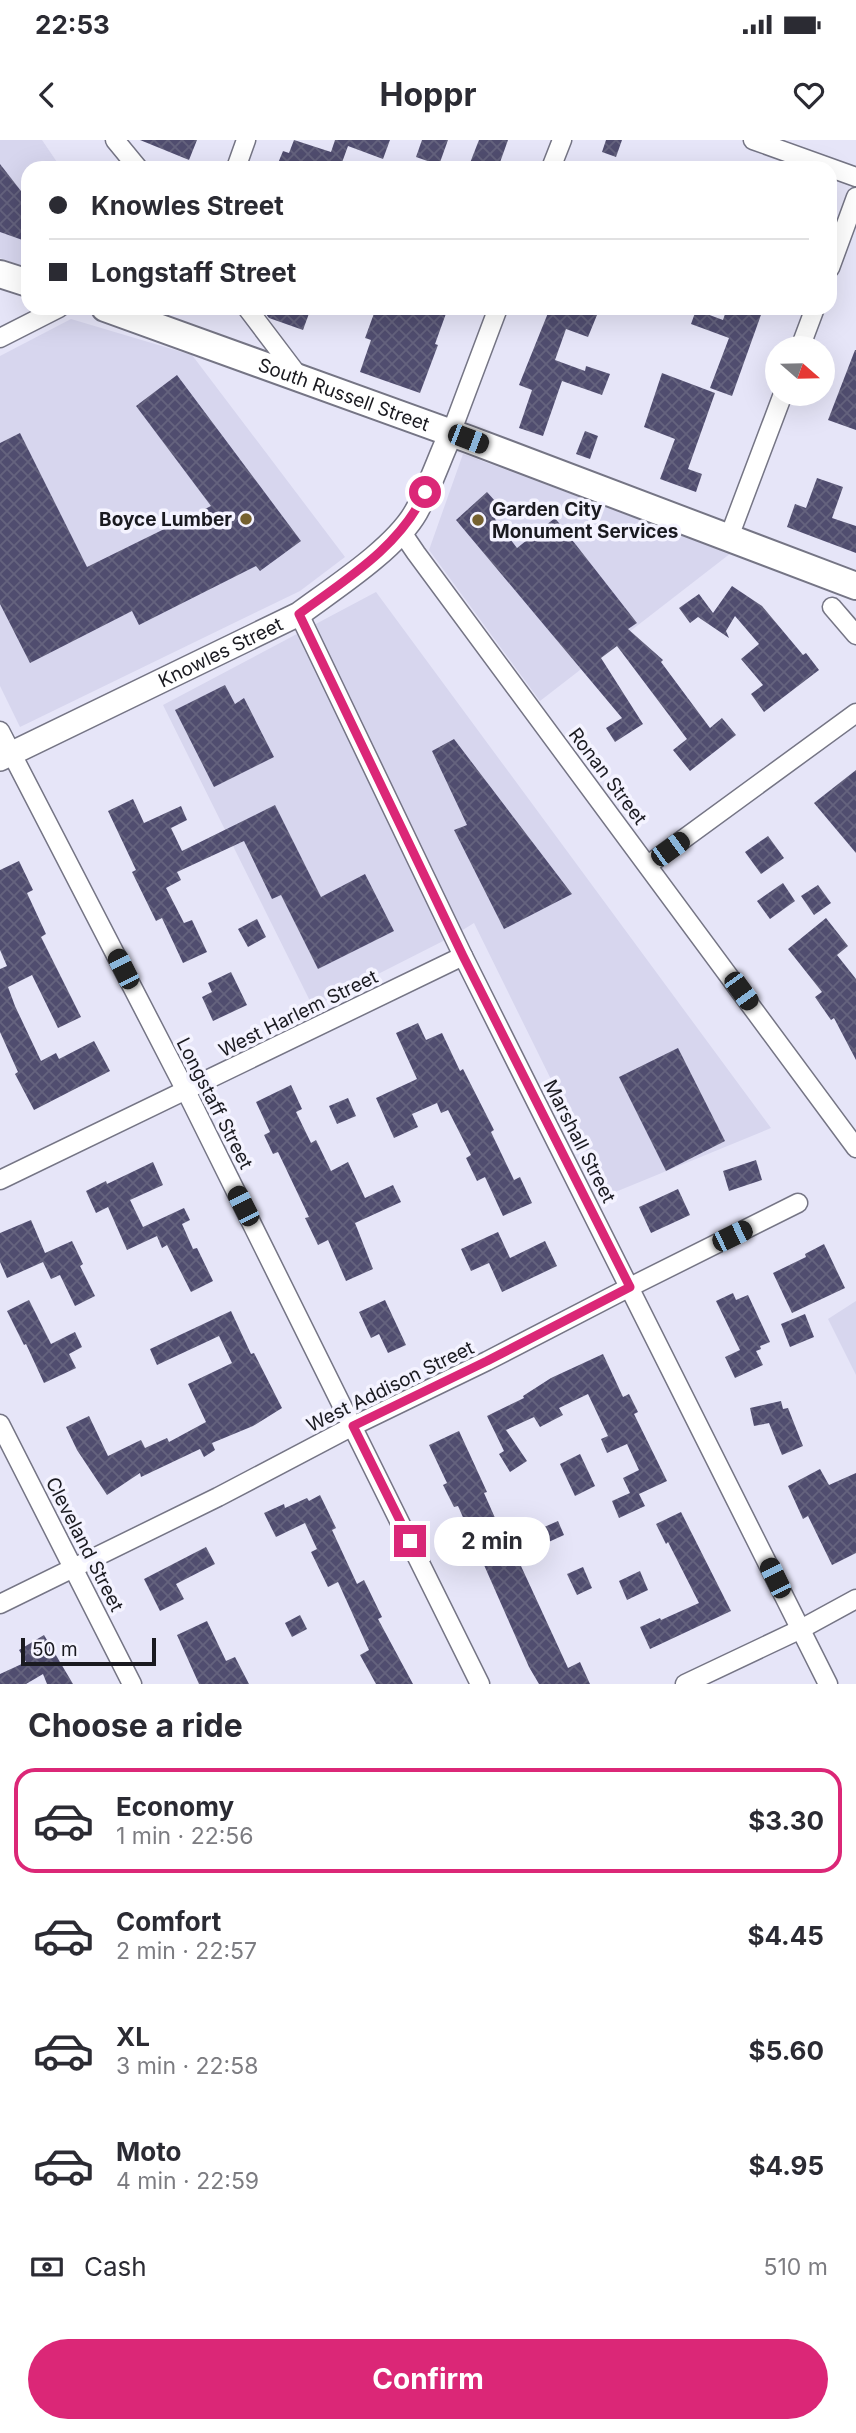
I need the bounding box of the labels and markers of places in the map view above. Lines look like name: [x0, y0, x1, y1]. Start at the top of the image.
place label: Garden City Monument Services: [492, 498, 678, 543]
place label: Boyce Lumber: [99, 508, 232, 531]
marker: Boyce Lumber: [238, 511, 254, 527]
marker: Garden City Monument Services: [470, 512, 486, 528]

